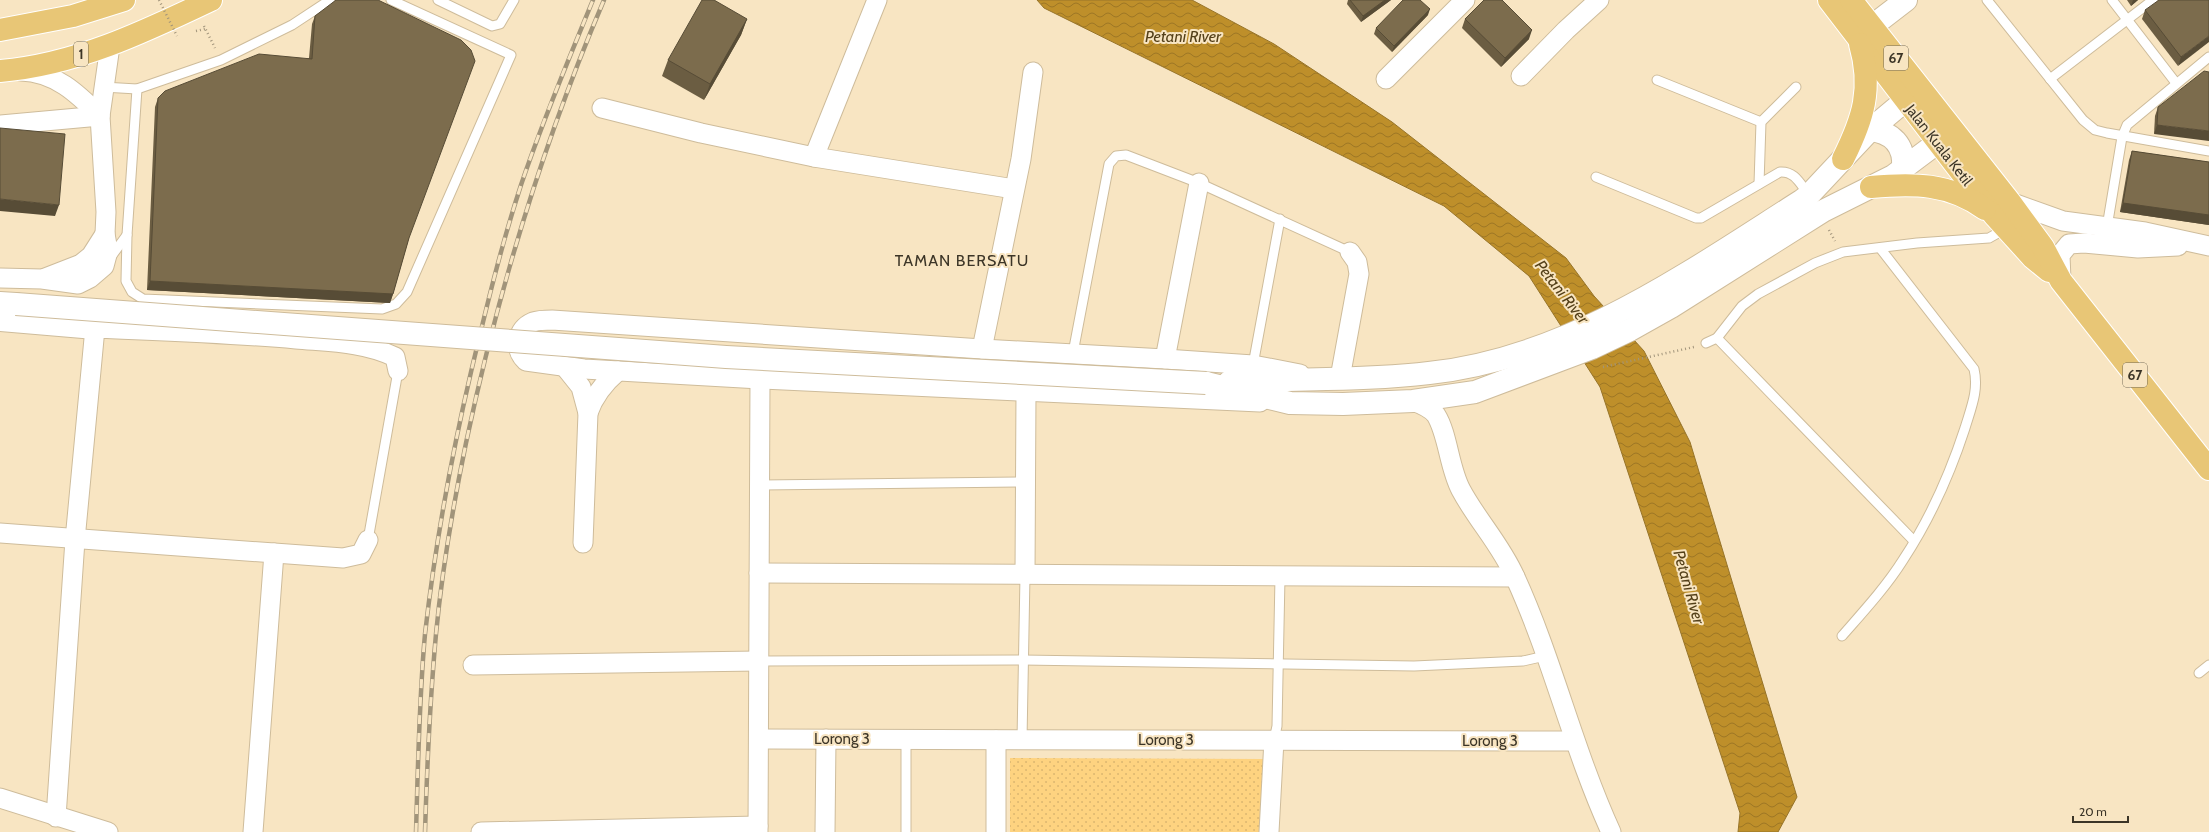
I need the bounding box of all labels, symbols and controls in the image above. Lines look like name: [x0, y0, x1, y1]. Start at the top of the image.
water label: Petani River: [1145, 27, 1222, 46]
road number: 1: [74, 42, 88, 66]
road number: 67: [1884, 46, 1908, 70]
street label: Jalan Kuala Ketil: [1901, 100, 1977, 190]
district label: TAMAN BERSATU: [895, 251, 1029, 270]
water label: Petani River: [1531, 256, 1593, 329]
road number: 67: [2123, 363, 2147, 387]
water label: Petani River: [1669, 548, 1709, 627]
street label: Lorong 3: [814, 730, 870, 748]
street label: Lorong 3: [1138, 731, 1194, 749]
street label: Lorong 3: [1462, 732, 1518, 750]
scale bar: [2073, 798, 2128, 824]
text: 20 m: [2079, 804, 2107, 819]

